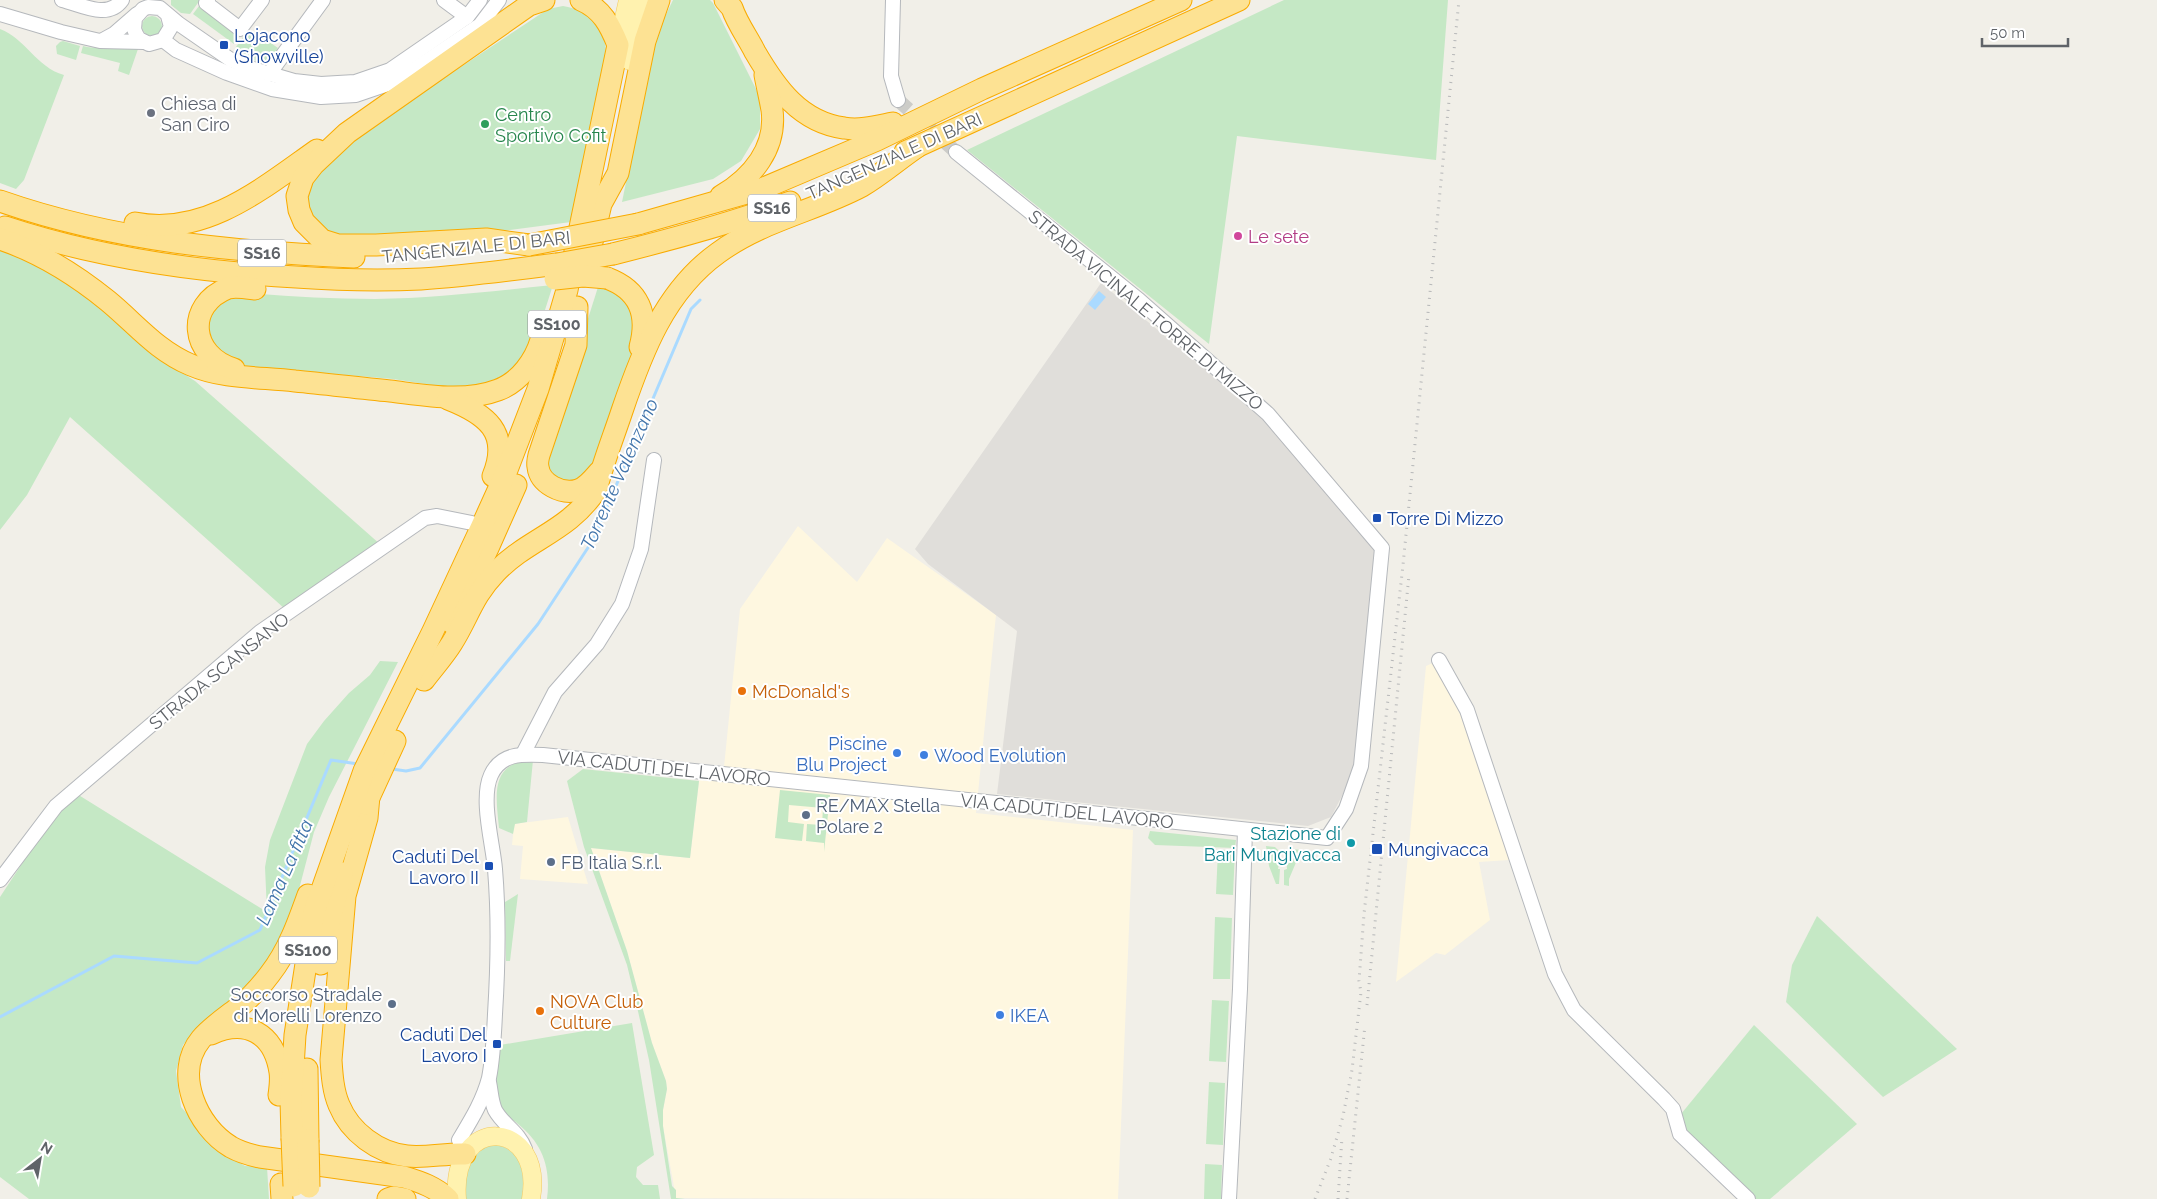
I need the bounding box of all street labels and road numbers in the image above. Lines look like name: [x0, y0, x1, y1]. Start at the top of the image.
street label: TANGENZIALE DI BARI: [803, 108, 985, 204]
road number: SS16: [748, 194, 796, 222]
street label: STRADA VICINALE TORRE DI MIZZO: [1024, 206, 1268, 414]
street label: TANGENZIALE DI BARI: [381, 227, 571, 267]
road number: SS16: [238, 240, 286, 266]
road number: SS100: [528, 310, 586, 338]
street label: STRADA SCANSANO: [145, 608, 293, 734]
street label: VIA CADUTI DEL LAVORO: [556, 746, 772, 790]
street label: VIA CADUTI DEL LAVORO: [959, 789, 1175, 833]
road number: SS100: [279, 936, 337, 964]

